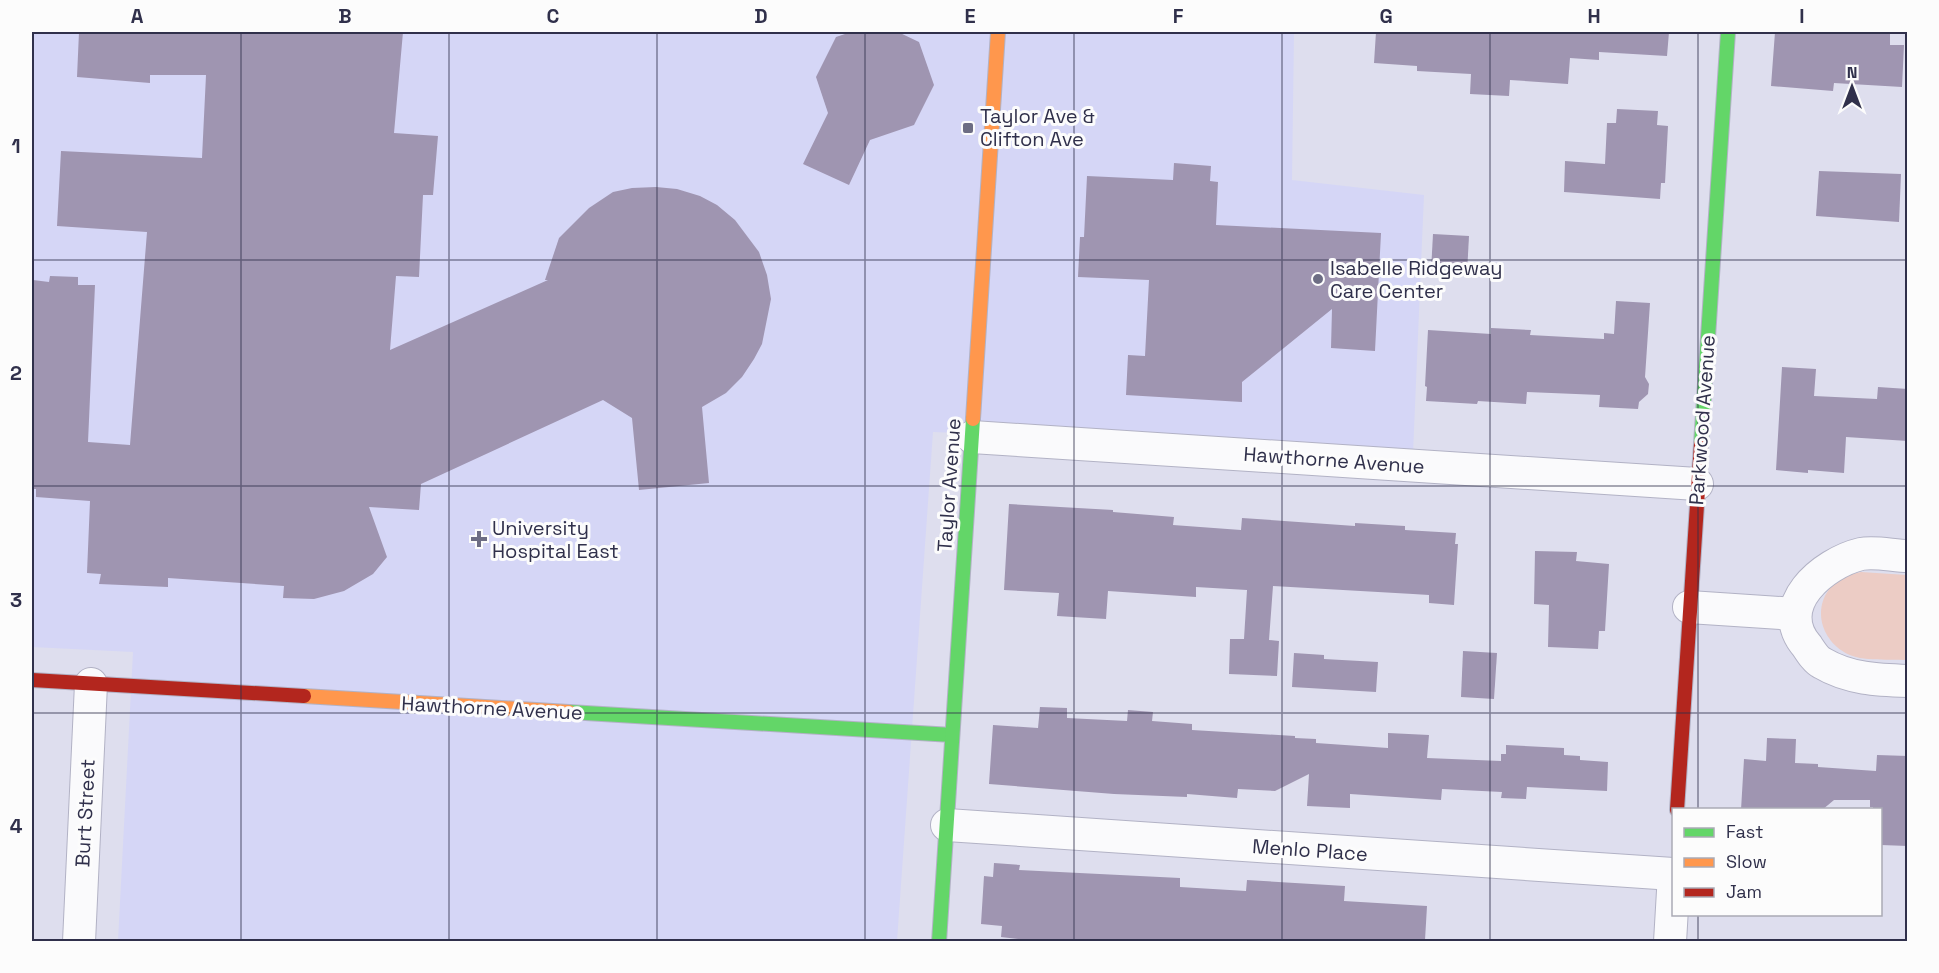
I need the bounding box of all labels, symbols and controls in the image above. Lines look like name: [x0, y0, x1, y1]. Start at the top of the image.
text: A: [131, 3, 144, 29]
text: B: [338, 3, 352, 29]
text: C: [547, 3, 560, 29]
text: D: [754, 3, 768, 29]
text: E: [964, 3, 976, 29]
text: F: [1173, 3, 1184, 29]
text: G: [1379, 3, 1393, 29]
text: H: [1587, 3, 1601, 29]
text: I: [1799, 3, 1805, 29]
north arrow: [1822, 57, 1882, 117]
text: N: [1847, 62, 1857, 83]
place label: Taylor Ave & Clifton Ave: [980, 103, 1095, 152]
marker: Taylor Ave & Clifton Ave: [961, 121, 975, 135]
text: 1: [11, 133, 21, 159]
place label: Isabelle Ridgeway Care Center: [1330, 255, 1503, 304]
marker: Isabelle Ridgeway Care Center: [1311, 272, 1325, 286]
street label: Parkwood Avenue: [1683, 334, 1721, 506]
text: 2: [10, 360, 22, 386]
street label: Taylor Avenue: [931, 417, 967, 553]
street label: Hawthorne Avenue: [1243, 441, 1425, 479]
place label: University Hospital East: [492, 515, 619, 564]
marker: University Hospital East: [470, 530, 488, 548]
text: 3: [10, 587, 22, 613]
street label: Hawthorne Avenue: [401, 690, 583, 726]
street label: Burt Street: [69, 758, 101, 868]
legend: [1672, 808, 1882, 916]
text: 4: [10, 813, 23, 839]
text: Fast: [1726, 820, 1763, 843]
street label: Menlo Place: [1251, 833, 1369, 867]
text: Slow: [1726, 850, 1767, 873]
text: Jam: [1726, 880, 1762, 903]

